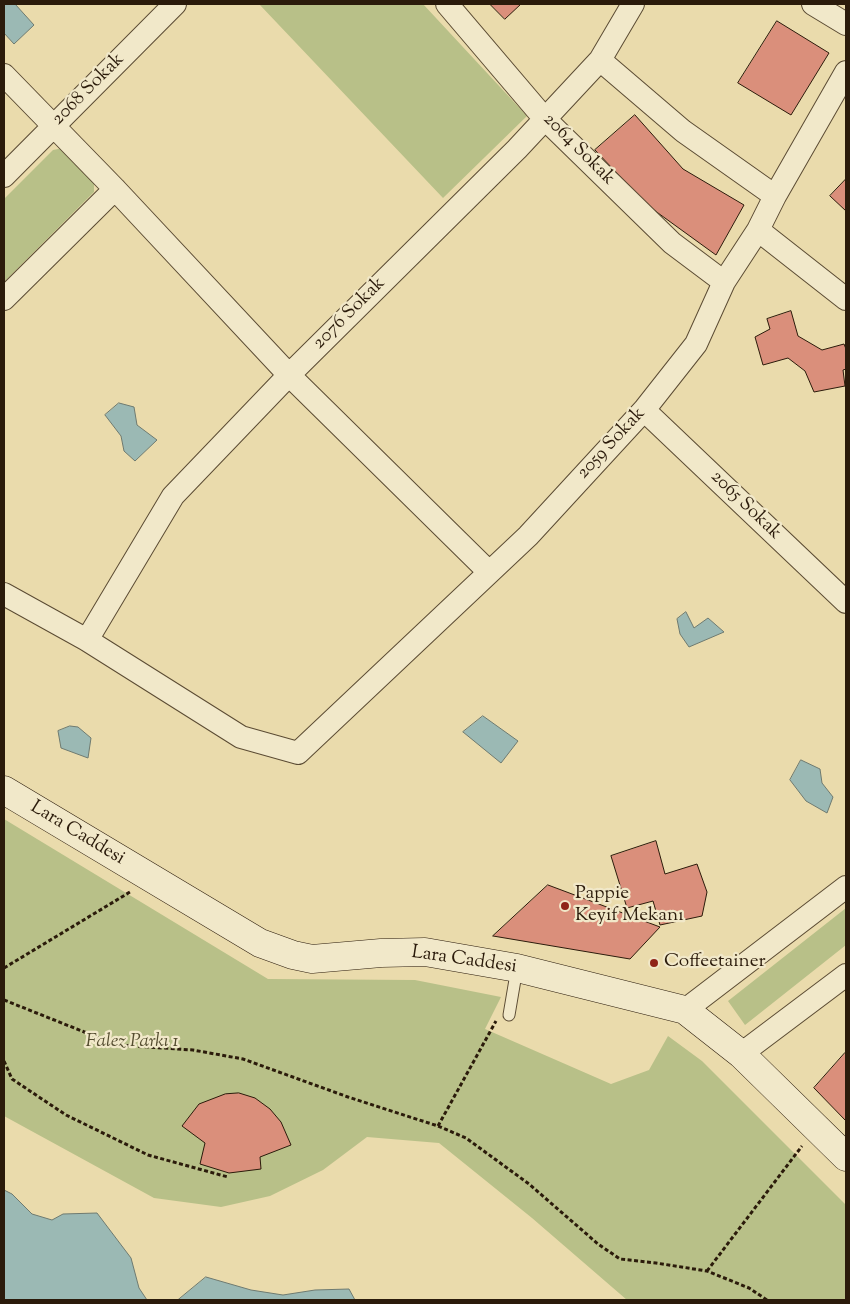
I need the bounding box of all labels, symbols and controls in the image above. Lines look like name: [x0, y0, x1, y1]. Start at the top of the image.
street label: 2068 Sokak: [48, 49, 130, 131]
street label: 2064 Sokak: [537, 109, 619, 191]
street label: 2076 Sokak: [309, 273, 391, 355]
street label: 2059 Sokak: [573, 403, 651, 485]
street label: 2065 Sokak: [705, 467, 785, 545]
street label: Lara Caddesi: [26, 797, 128, 871]
place label: Pappie Keyif Mekanı: [575, 884, 684, 928]
marker: Pappie Keyif Mekanı: [559, 900, 571, 912]
street label: Lara Caddesi: [410, 942, 518, 980]
place label: Coffeetainer: [664, 952, 766, 974]
marker: Coffeetainer: [648, 957, 660, 969]
park label: Falez Parkı 1: [86, 1032, 178, 1054]

